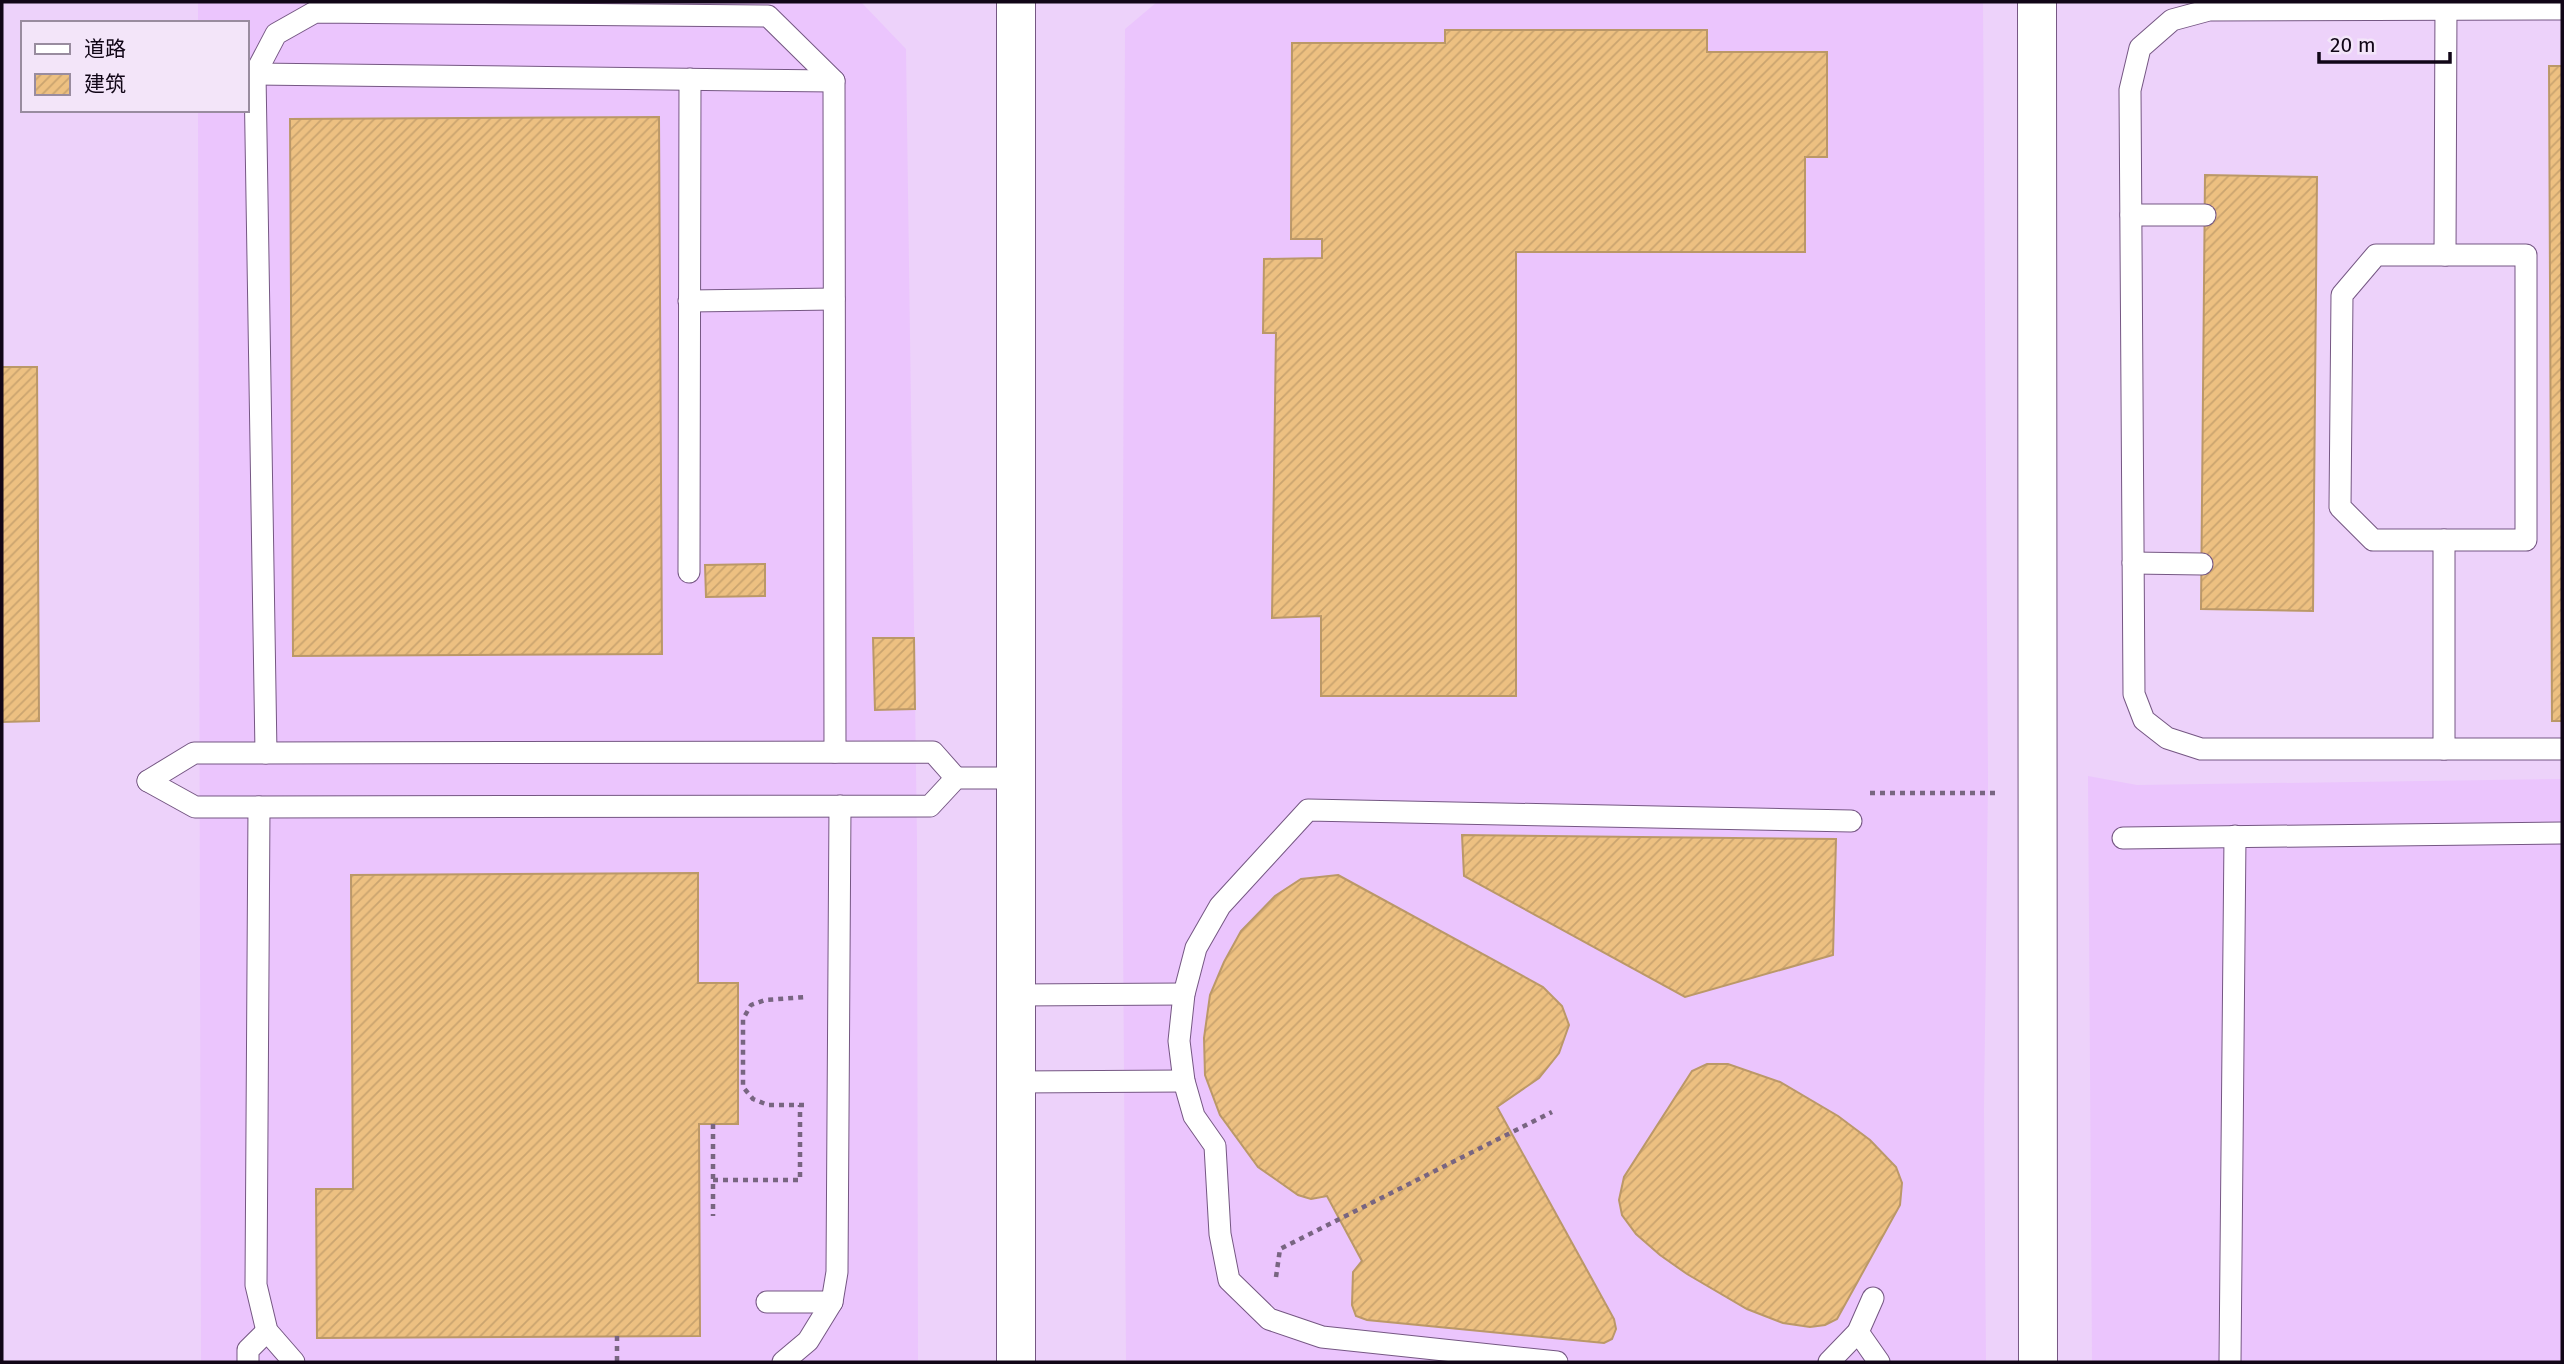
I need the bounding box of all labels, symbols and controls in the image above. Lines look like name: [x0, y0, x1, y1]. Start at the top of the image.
legend: [21, 21, 248, 112]
scale bar: [2319, 21, 2450, 65]
text: 20 m: [2330, 32, 2376, 58]
text: 道路: [84, 36, 126, 62]
text: 建筑: [84, 71, 126, 97]

